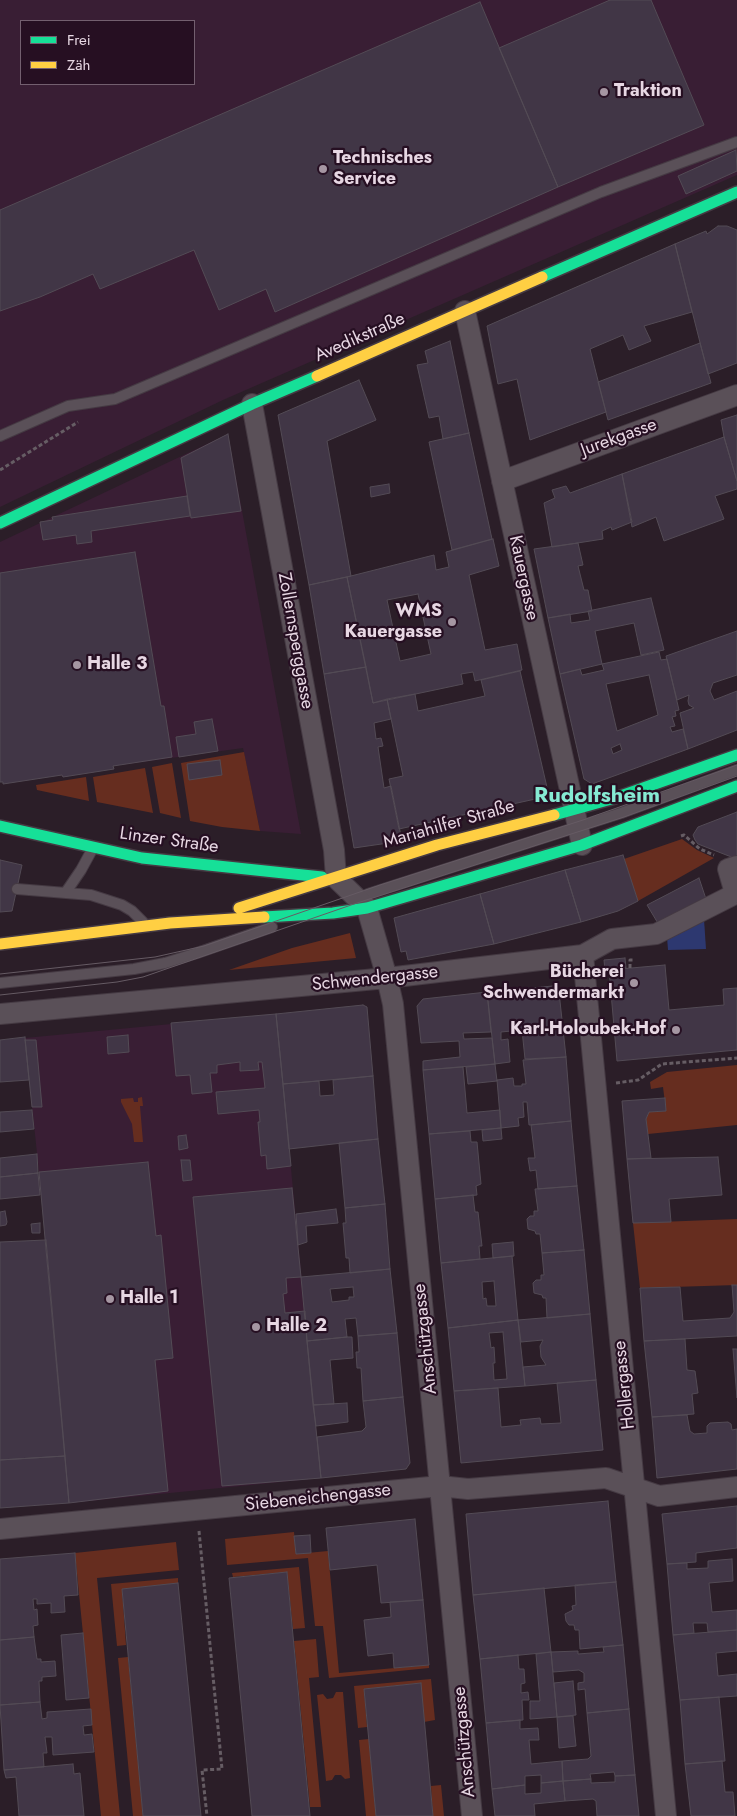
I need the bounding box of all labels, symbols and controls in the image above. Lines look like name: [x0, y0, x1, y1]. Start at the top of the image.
legend: [20, 20, 195, 85]
text: Frei: [67, 29, 91, 51]
text: Zäh: [67, 54, 90, 76]
place label: Traktion: [614, 81, 682, 103]
marker: Traktion: [598, 86, 610, 98]
place label: Technisches Service: [333, 148, 432, 190]
marker: Technisches Service: [317, 163, 329, 175]
street label: Avedikstraße: [311, 308, 409, 368]
street label: Jurekgasse: [578, 414, 660, 462]
street label: Kauergasse: [503, 534, 543, 622]
street label: Zollernsperggasse: [272, 571, 318, 711]
place label: WMS Kauergasse: [345, 601, 442, 644]
marker: WMS Kauergasse: [446, 616, 458, 628]
place label: Halle 3: [87, 654, 147, 676]
marker: Halle 3: [71, 659, 83, 671]
district label: Rudolfsheim: [534, 784, 660, 810]
street label: Mariahilfer Straße: [381, 796, 517, 854]
street label: Linzer Straße: [118, 823, 220, 859]
street label: Schwendergasse: [311, 962, 439, 996]
place label: Bücherei Schwendermarkt: [483, 962, 624, 1004]
marker: Bücherei Schwendermarkt: [628, 977, 640, 989]
place label: Karl-Holoubek-Hof: [510, 1019, 666, 1041]
marker: Karl-Holoubek-Hof: [670, 1024, 682, 1036]
street label: Anschützgasse: [409, 1283, 443, 1395]
place label: Halle 1: [120, 1288, 178, 1310]
marker: Halle 1: [104, 1293, 116, 1305]
place label: Halle 2: [266, 1316, 327, 1338]
marker: Halle 2: [250, 1321, 262, 1333]
street label: Hollergasse: [610, 1340, 640, 1430]
street label: Siebeneichengasse: [244, 1480, 392, 1516]
street label: Anschützgasse: [449, 1686, 481, 1798]

